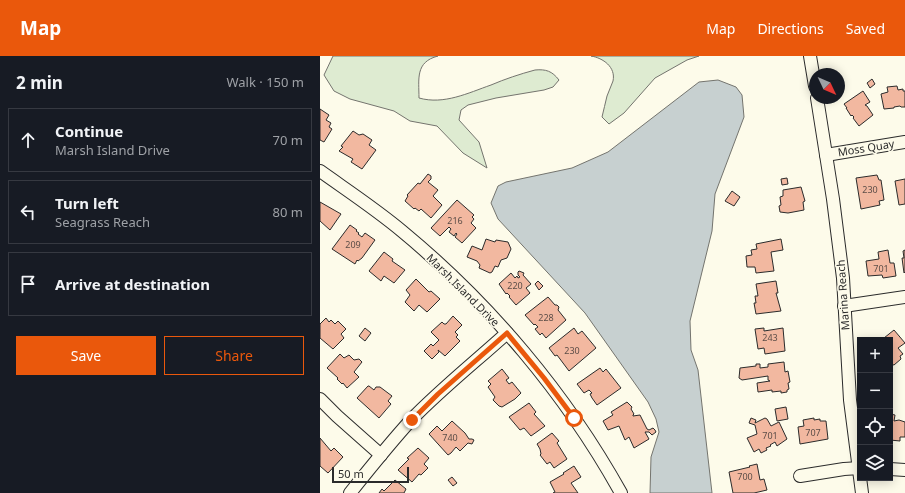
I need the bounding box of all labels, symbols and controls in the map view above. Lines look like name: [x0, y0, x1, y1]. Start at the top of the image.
text: Map: [20, 15, 61, 41]
text: Map: [706, 19, 735, 38]
text: Directions: [757, 19, 824, 38]
text: Saved: [846, 19, 885, 38]
north arrow: [809, 68, 845, 104]
text: 2 min: [16, 71, 63, 94]
text: Walk · 150 m: [226, 73, 304, 91]
text: Continue: [55, 121, 123, 141]
icon: ahead: [17, 129, 39, 151]
text: 70 m: [273, 131, 303, 149]
street label: Moss Quay: [836, 136, 896, 159]
text: Marsh Island Drive: [55, 141, 170, 159]
house number: 230: [862, 183, 878, 196]
text: Turn left: [55, 193, 119, 213]
icon: left: [17, 201, 39, 223]
text: 80 m: [273, 203, 303, 221]
text: Seagrass Reach: [55, 213, 150, 231]
house number: 216: [447, 214, 463, 227]
house number: 209: [345, 238, 361, 251]
street label: Marsh Island Drive: [424, 250, 503, 329]
street label: Marina Reach: [833, 259, 852, 331]
house number: 701: [873, 262, 889, 275]
icon: arrive: [17, 273, 39, 295]
text: Arrive at destination: [55, 274, 210, 294]
house number: 220: [507, 279, 523, 292]
house number: 228: [538, 311, 554, 324]
house number: 243: [762, 331, 778, 344]
button: Save: [16, 336, 156, 375]
button: Share: [164, 336, 304, 375]
map controls: [857, 337, 893, 481]
button: +: [857, 337, 893, 373]
house number: 230: [564, 344, 580, 357]
button: −: [857, 373, 893, 409]
route start: [565, 409, 583, 427]
button: locate: [857, 409, 893, 445]
route end: [403, 411, 421, 429]
house number: 707: [805, 426, 821, 439]
house number: 701: [762, 429, 778, 442]
house number: 740: [442, 431, 458, 444]
button: layers: [857, 445, 893, 481]
scale bar: [332, 465, 409, 484]
text: 50 m: [338, 466, 364, 481]
house number: 700: [737, 470, 753, 483]

